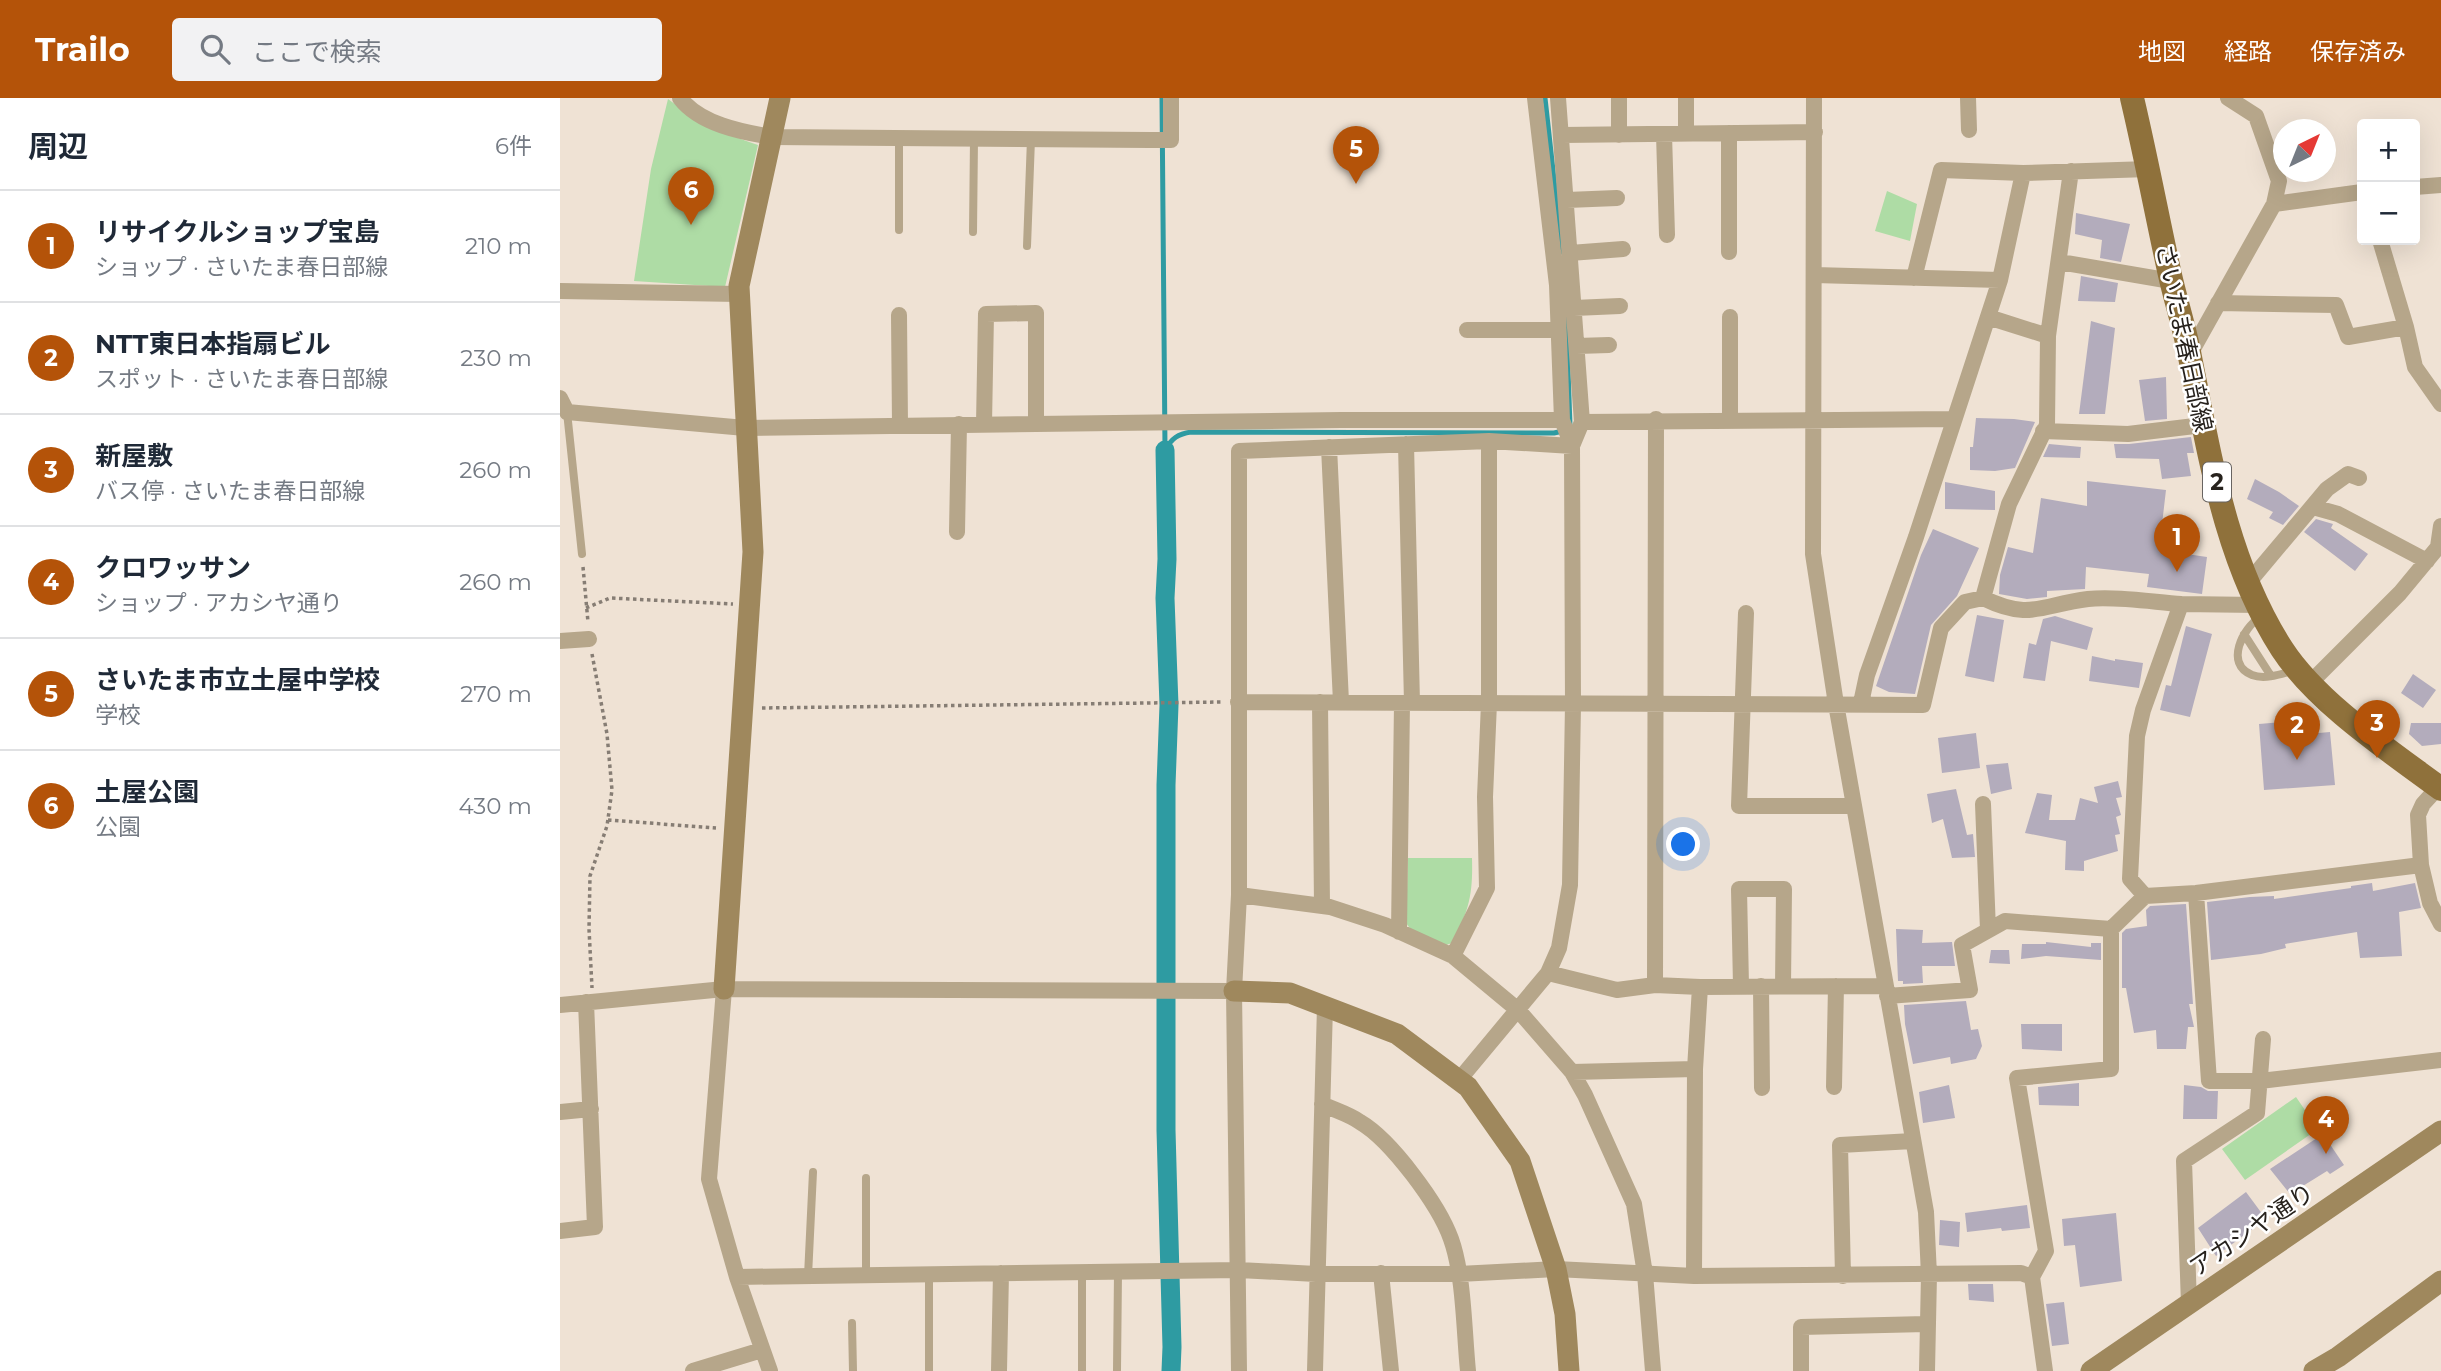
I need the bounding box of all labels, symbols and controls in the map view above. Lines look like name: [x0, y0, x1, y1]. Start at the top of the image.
search box: [172, 18, 662, 81]
text: Trailo: [35, 29, 130, 69]
icon: search: [196, 30, 234, 68]
text: ここで検索: [252, 36, 382, 68]
text: 地図: [2138, 37, 2186, 66]
text: 経路: [2224, 37, 2272, 66]
text: 保存済み: [2310, 37, 2406, 66]
north arrow: [2273, 119, 2336, 182]
map controls: [2357, 119, 2420, 245]
button: +: [2357, 119, 2420, 182]
pin: 5: [1333, 126, 1379, 184]
text: 周辺: [28, 128, 88, 165]
text: 6件: [495, 132, 532, 160]
pin: 6: [668, 167, 714, 225]
button: −: [2357, 182, 2420, 245]
text: リサイクルショップ宝島: [95, 216, 380, 248]
text: 1: [46, 232, 56, 260]
text: 210 m: [465, 232, 532, 260]
street label: さいたま春日部線: [2150, 241, 2219, 434]
text: ショップ · さいたま春日部線: [95, 253, 388, 281]
text: NTT東日本指扇ビル: [95, 328, 330, 360]
text: 2: [44, 344, 58, 372]
text: 230 m: [460, 344, 532, 372]
text: スポット · さいたま春日部線: [95, 365, 388, 393]
text: 新屋敷: [95, 440, 173, 472]
text: 3: [44, 456, 58, 484]
text: 260 m: [459, 456, 532, 484]
road number: 2: [2203, 462, 2231, 502]
text: バス停 · さいたま春日部線: [95, 477, 365, 505]
pin: 1: [2154, 514, 2200, 572]
text: クロワッサン: [95, 552, 251, 584]
text: 4: [43, 568, 59, 596]
text: 260 m: [459, 568, 532, 596]
text: ショップ · アカシヤ通り: [95, 589, 343, 617]
text: さいたま市立土屋中学校: [95, 664, 380, 696]
text: 5: [44, 680, 58, 708]
text: 270 m: [460, 680, 532, 708]
pin: 3: [2354, 700, 2400, 758]
text: 学校: [95, 701, 141, 729]
pin: 2: [2274, 702, 2320, 760]
text: 土屋公園: [95, 776, 199, 808]
text: 6: [44, 792, 58, 820]
text: 430 m: [459, 792, 532, 820]
text: 公園: [95, 813, 141, 841]
your location: [1666, 827, 1700, 861]
pin: 4: [2303, 1096, 2349, 1154]
street label: アカシヤ通り: [2184, 1177, 2320, 1282]

